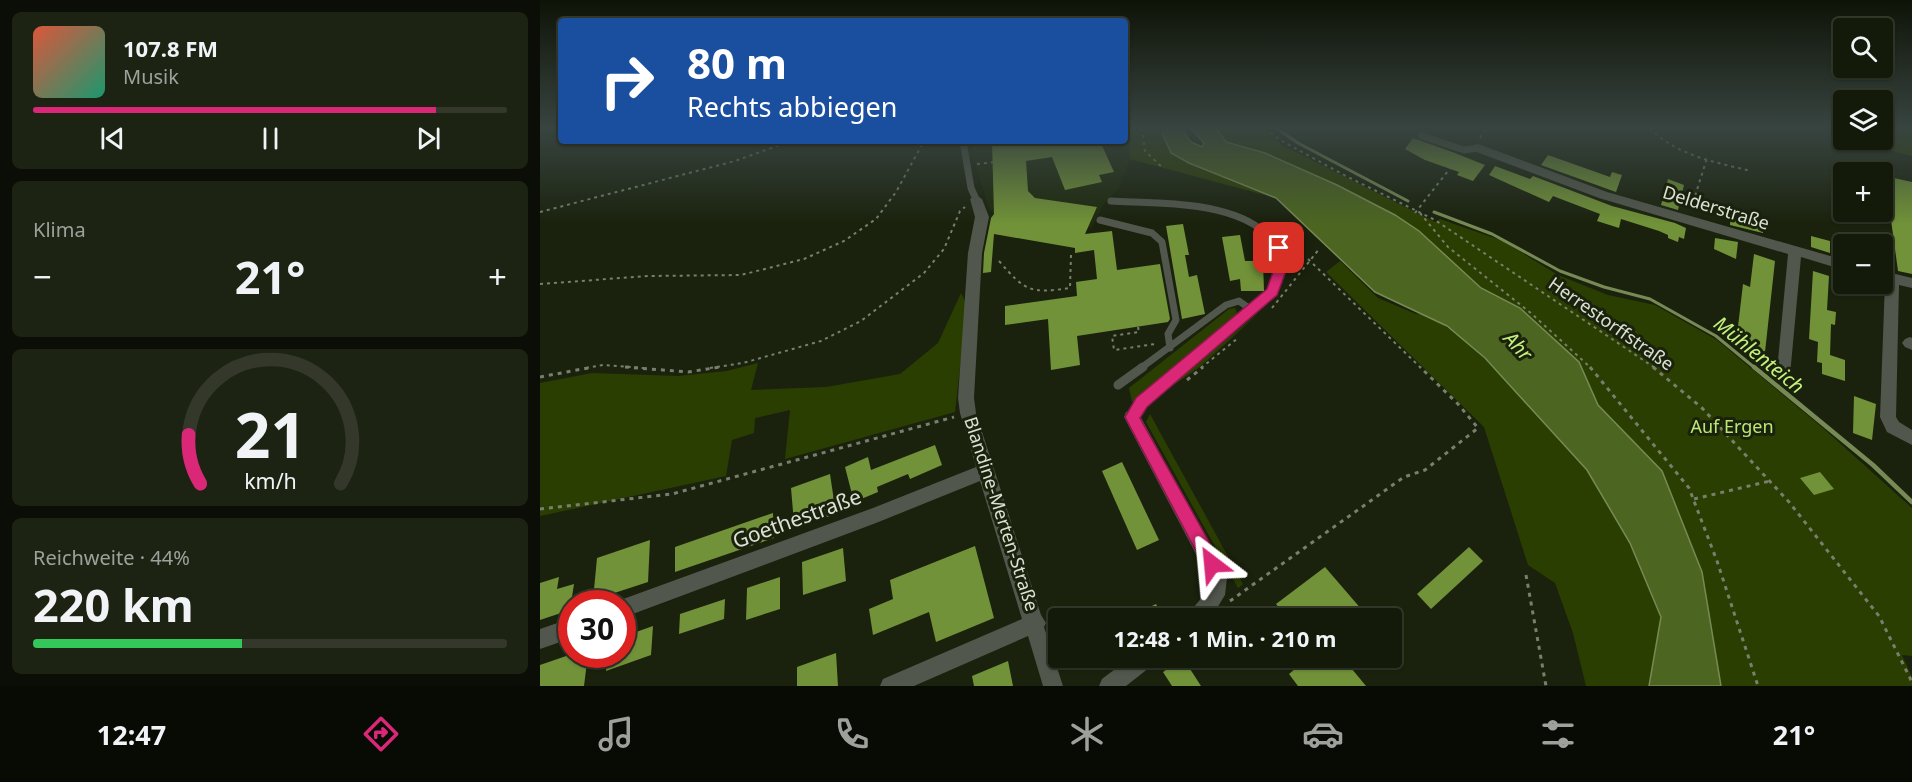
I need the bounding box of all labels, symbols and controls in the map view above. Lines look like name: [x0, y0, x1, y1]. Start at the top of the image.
map controls: [1833, 18, 1893, 294]
button: search: [1833, 18, 1893, 78]
text: 107.8 FM: [123, 33, 218, 63]
text: 80 m: [687, 34, 787, 91]
icon: right: [588, 42, 666, 120]
text: Musik: [123, 63, 179, 90]
text: Rechts abbiegen: [687, 88, 897, 125]
button: layers: [1833, 90, 1893, 150]
icon: previous: [96, 122, 129, 155]
icon: pause: [254, 122, 287, 155]
icon: next: [412, 122, 445, 155]
button: +: [1833, 162, 1893, 222]
street label: Delderstraße: [1660, 179, 1773, 235]
text: Klima: [33, 216, 86, 243]
pin: [1253, 222, 1304, 273]
icon: arrive: [1262, 231, 1295, 264]
button: −: [1833, 234, 1893, 294]
text: 21°: [235, 246, 305, 307]
text: −: [33, 254, 52, 299]
text: +: [488, 254, 507, 299]
street label: Herrestorffstraße: [1544, 271, 1679, 375]
water label: Mühlenteich: [1708, 310, 1810, 399]
water label: Ahr: [1497, 324, 1539, 367]
text: 21: [234, 391, 306, 476]
street label: Blandine-Merten-Straße: [959, 413, 1045, 614]
park label: Auf Ergen: [1690, 414, 1774, 438]
text: km/h: [244, 467, 296, 496]
street label: Goethestraße: [728, 482, 865, 554]
position arrow: [1180, 532, 1244, 596]
text: Reichweite · 44%: [33, 544, 190, 571]
text: 220 km: [33, 574, 194, 635]
speed limit sign: 30: [558, 590, 636, 668]
text: 12:48 · 1 Min. · 210 m: [1114, 623, 1336, 653]
icon: directions: [360, 713, 402, 755]
icon: music: [595, 713, 637, 755]
icon: phone: [831, 713, 873, 755]
icon: climate: [1066, 713, 1108, 755]
icon: car: [1302, 713, 1344, 755]
icon: filters: [1537, 713, 1579, 755]
text: 12:47: [97, 716, 166, 753]
text: 21°: [1773, 716, 1815, 753]

